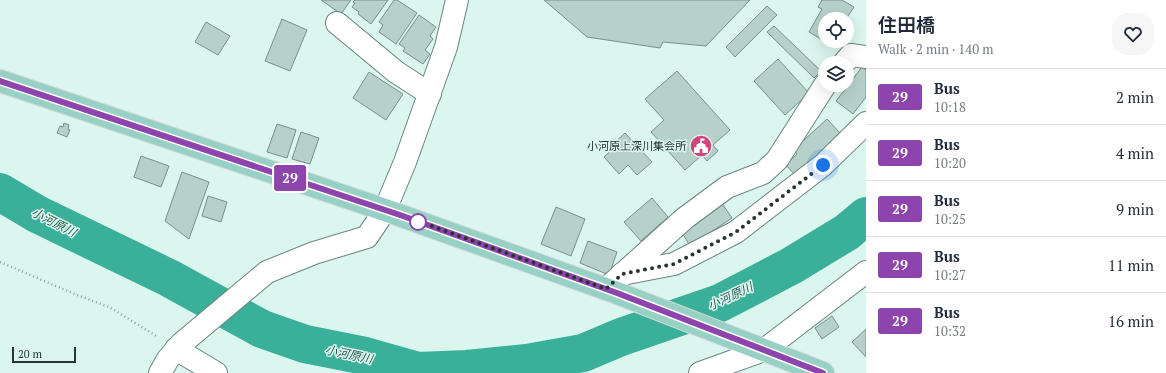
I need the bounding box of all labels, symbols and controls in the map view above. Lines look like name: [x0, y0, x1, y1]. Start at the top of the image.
map controls: [818, 12, 854, 92]
button: locate: [818, 12, 854, 48]
text: 住田橋: [878, 12, 935, 37]
button: heart: [1112, 13, 1154, 55]
text: Walk · 2 min · 140 m: [878, 40, 993, 58]
button: layers: [818, 56, 854, 92]
text: Bus: [934, 78, 960, 98]
text: 29: [892, 87, 908, 106]
text: 2 min: [1116, 87, 1154, 107]
text: 10:18: [934, 98, 966, 116]
public building icon: 小河原上深川集会所: [688, 133, 714, 159]
text: Bus: [934, 134, 960, 154]
place label: 小河原上深川集会所: [587, 139, 687, 153]
text: 29: [892, 143, 908, 162]
text: 4 min: [1116, 143, 1154, 163]
text: 10:20: [934, 154, 966, 172]
your location: [813, 155, 833, 175]
line badge: 29: [272, 165, 308, 191]
text: 29: [282, 168, 298, 187]
text: Bus: [934, 190, 960, 210]
text: 29: [892, 199, 908, 218]
text: 9 min: [1116, 199, 1154, 219]
water label: 小河原川: [29, 204, 81, 240]
text: 10:25: [934, 210, 966, 228]
unlabelled marker: [409, 213, 427, 231]
text: Bus: [934, 246, 960, 266]
text: 29: [892, 255, 908, 274]
text: 11 min: [1108, 255, 1154, 275]
text: 10:27: [934, 266, 966, 284]
water label: 小河原川: [705, 278, 757, 313]
text: Bus: [934, 302, 960, 322]
text: 29: [892, 311, 908, 330]
text: 16 min: [1108, 311, 1154, 331]
text: 10:32: [934, 322, 966, 340]
water label: 小河原川: [324, 342, 376, 367]
scale bar: [12, 345, 76, 364]
text: 20 m: [18, 347, 42, 361]

